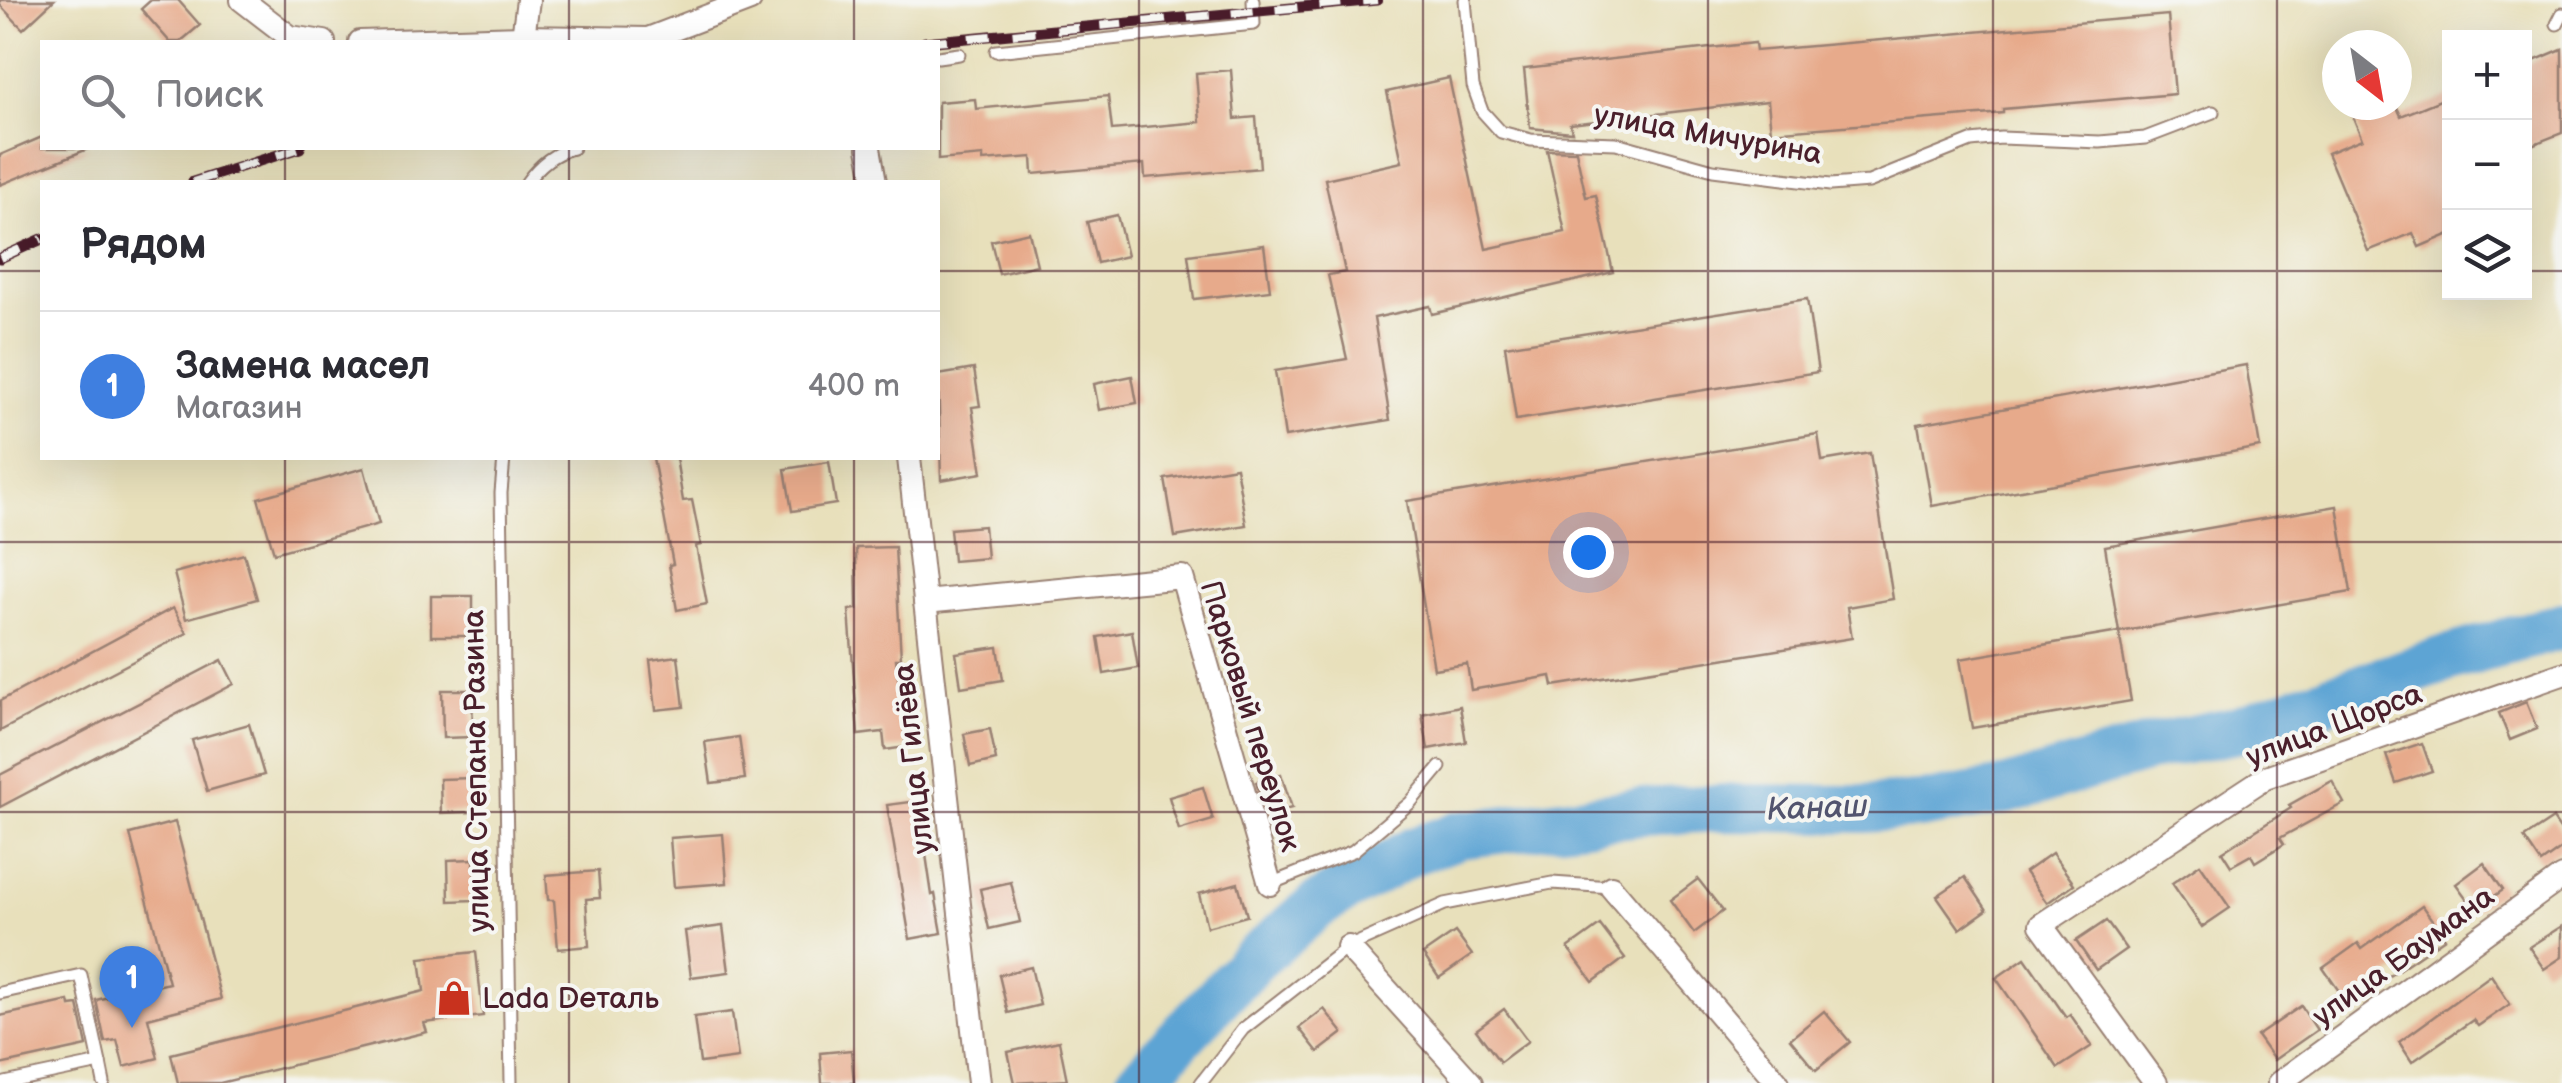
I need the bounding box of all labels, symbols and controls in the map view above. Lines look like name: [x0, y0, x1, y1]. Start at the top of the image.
north arrow: [2322, 30, 2412, 120]
map controls: [2442, 30, 2532, 300]
button: +: [2442, 30, 2532, 120]
search box: [40, 40, 940, 150]
icon: search: [75, 68, 130, 123]
text: Поиск: [155, 73, 263, 118]
street label: улица Мичурина: [1591, 97, 1825, 173]
button: −: [2442, 120, 2532, 210]
button: layers: [2442, 210, 2532, 300]
text: Рядом: [80, 220, 207, 271]
text: Замена масел: [175, 344, 430, 389]
text: 1: [106, 367, 119, 406]
text: 400 m: [808, 367, 900, 406]
text: Магазин: [175, 389, 303, 428]
your location: [1563, 527, 1614, 578]
street label: Парковый переулок: [1192, 577, 1308, 856]
street label: улица Степана Разина: [456, 609, 498, 933]
street label: улица Гилёва: [886, 662, 942, 856]
street label: улица Щорса: [2241, 676, 2428, 776]
water label: Канаш: [1766, 787, 1869, 830]
street label: улица Баумана: [2306, 879, 2502, 1035]
pin: 1: [100, 946, 164, 1028]
shop icon: Lada Dеталь: [435, 979, 473, 1017]
place label: Lada Dеталь: [482, 981, 659, 1017]

